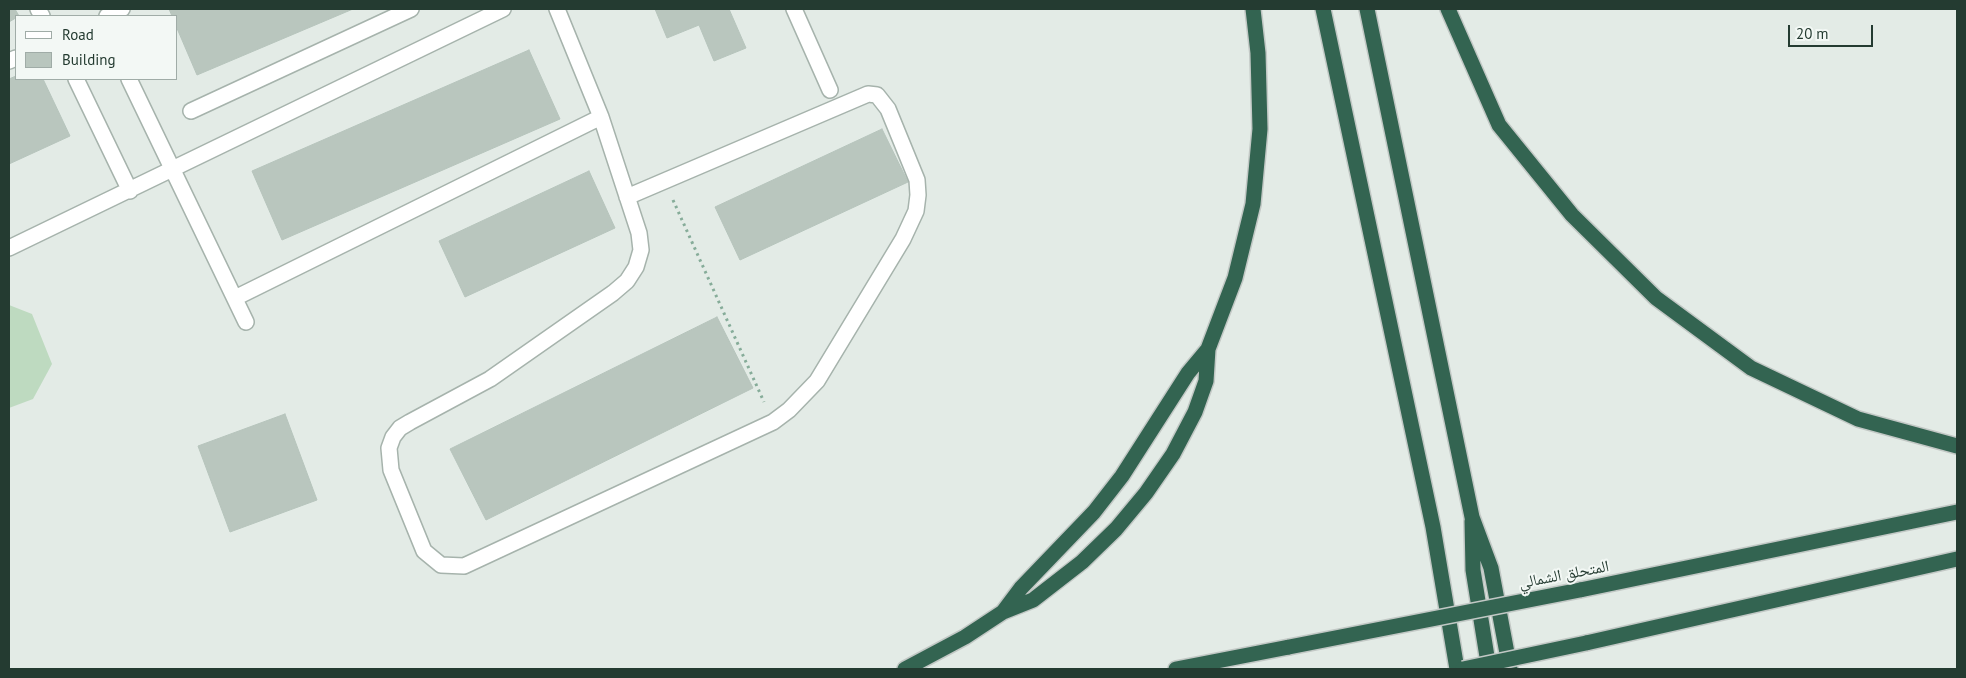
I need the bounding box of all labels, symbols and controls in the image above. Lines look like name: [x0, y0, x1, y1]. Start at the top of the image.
legend: [15, 15, 178, 80]
scale bar: [1791, 15, 1876, 47]
text: 20 m: [1796, 24, 1829, 43]
text: Road: [62, 25, 94, 44]
text: Building: [62, 50, 116, 69]
street label: المتحلق الشمالي: [1517, 557, 1611, 593]

